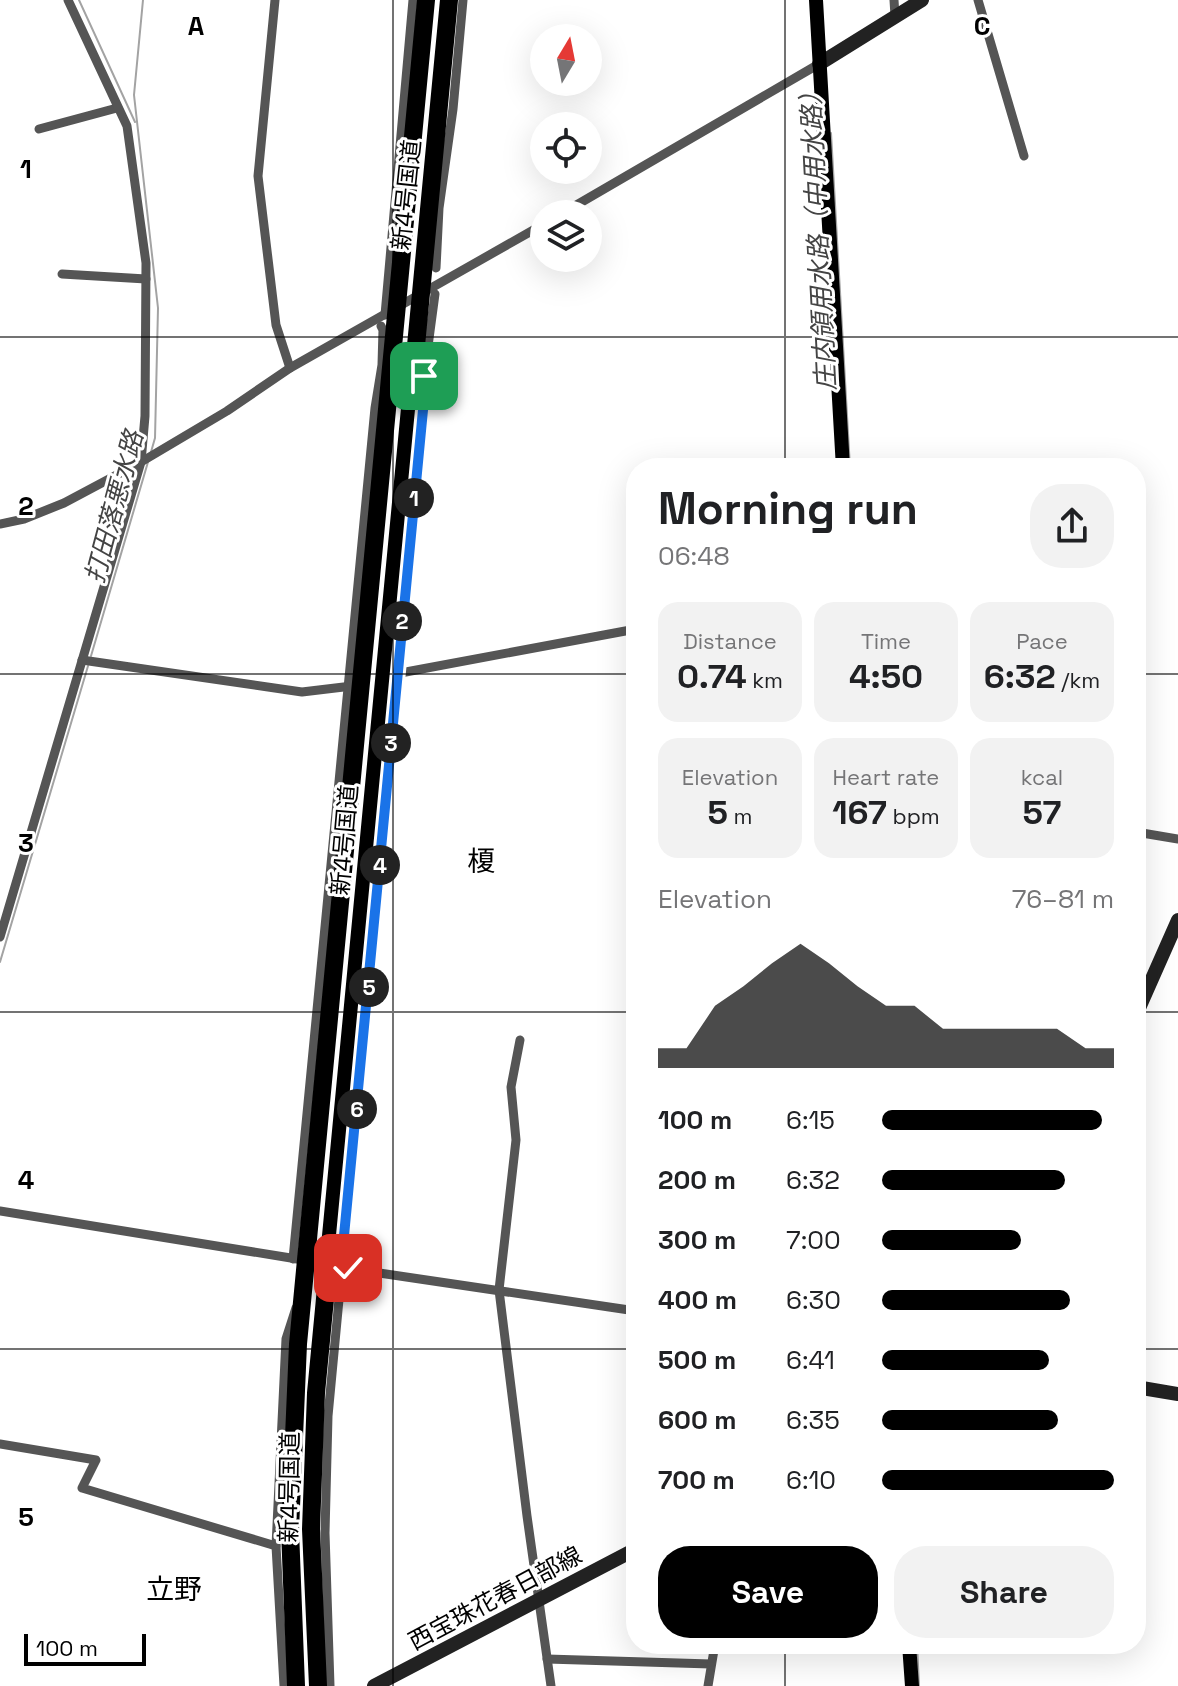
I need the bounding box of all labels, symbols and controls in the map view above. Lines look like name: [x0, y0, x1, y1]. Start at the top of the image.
text: A: [188, 9, 205, 43]
text: C: [974, 9, 990, 43]
north arrow: [530, 24, 602, 96]
map controls: [530, 24, 602, 272]
water label: 庄内領用水路（中用水路）: [793, 78, 843, 392]
button: locate: [530, 112, 602, 184]
street label: 新4号国道: [385, 138, 427, 252]
text: 1: [20, 152, 32, 186]
button: layers: [530, 200, 602, 272]
pin: [390, 342, 458, 410]
icon: arrive: [402, 354, 446, 398]
water label: 打田落悪水路: [77, 425, 151, 587]
pin: 1: [394, 478, 434, 518]
text: Morning run: [658, 481, 918, 537]
text: 1: [409, 484, 419, 512]
button: share: [1030, 484, 1114, 568]
text: 2: [18, 489, 34, 523]
text: 06:48: [658, 539, 730, 573]
pin: 2: [382, 601, 422, 641]
text: 2: [395, 607, 409, 635]
text: Distance: [683, 627, 777, 655]
text: Time: [861, 627, 911, 655]
text: Pace: [1016, 627, 1068, 655]
text: 0.74: [677, 655, 747, 698]
text: 4:50: [849, 655, 923, 698]
text: 6:32: [984, 655, 1056, 698]
text: km: [747, 666, 783, 694]
text: /km: [1056, 666, 1100, 694]
pin: 3: [371, 723, 411, 763]
text: 3: [384, 729, 398, 757]
text: Elevation: [682, 763, 778, 791]
text: Heart rate: [833, 763, 939, 791]
text: kcal: [1021, 763, 1063, 791]
street label: 新4号国道: [324, 783, 364, 897]
text: 5: [708, 791, 728, 834]
text: 167: [832, 791, 887, 834]
text: 57: [1023, 791, 1061, 834]
text: m: [728, 802, 752, 830]
text: bpm: [887, 802, 940, 830]
text: 3: [18, 826, 34, 860]
district label: 榎: [467, 843, 495, 879]
pin: 4: [360, 845, 400, 885]
text: 4: [373, 851, 387, 879]
text: Elevation: [658, 882, 772, 916]
text: 76–81 m: [1012, 882, 1114, 916]
pin: 5: [349, 967, 389, 1007]
text: 5: [362, 973, 376, 1001]
pin: 6: [337, 1089, 377, 1129]
text: 6: [350, 1095, 364, 1123]
text: 100 m: [658, 1103, 732, 1137]
text: 6:15: [786, 1103, 835, 1137]
text: 4: [18, 1163, 34, 1197]
text: 200 m: [658, 1163, 736, 1197]
text: 6:32: [786, 1163, 840, 1197]
text: 300 m: [658, 1223, 736, 1257]
text: 7:00: [786, 1223, 841, 1257]
pin: [314, 1234, 382, 1302]
icon: check: [326, 1246, 370, 1290]
text: 400 m: [658, 1283, 737, 1317]
text: 6:30: [786, 1283, 841, 1317]
text: 500 m: [658, 1343, 736, 1377]
text: 6:41: [786, 1343, 835, 1377]
text: 600 m: [658, 1403, 737, 1437]
text: 6:35: [786, 1403, 840, 1437]
street label: 新4号国道: [273, 1431, 305, 1543]
text: 700 m: [658, 1463, 735, 1497]
text: 6:10: [786, 1463, 836, 1497]
text: 5: [18, 1500, 34, 1534]
street label: 西宝珠花春日部線: [403, 1539, 587, 1657]
button: Save: [658, 1546, 878, 1638]
button: Share: [894, 1546, 1114, 1638]
district label: 立野: [146, 1571, 202, 1607]
scale bar: [24, 1630, 146, 1666]
text: 100 m: [36, 1634, 98, 1662]

